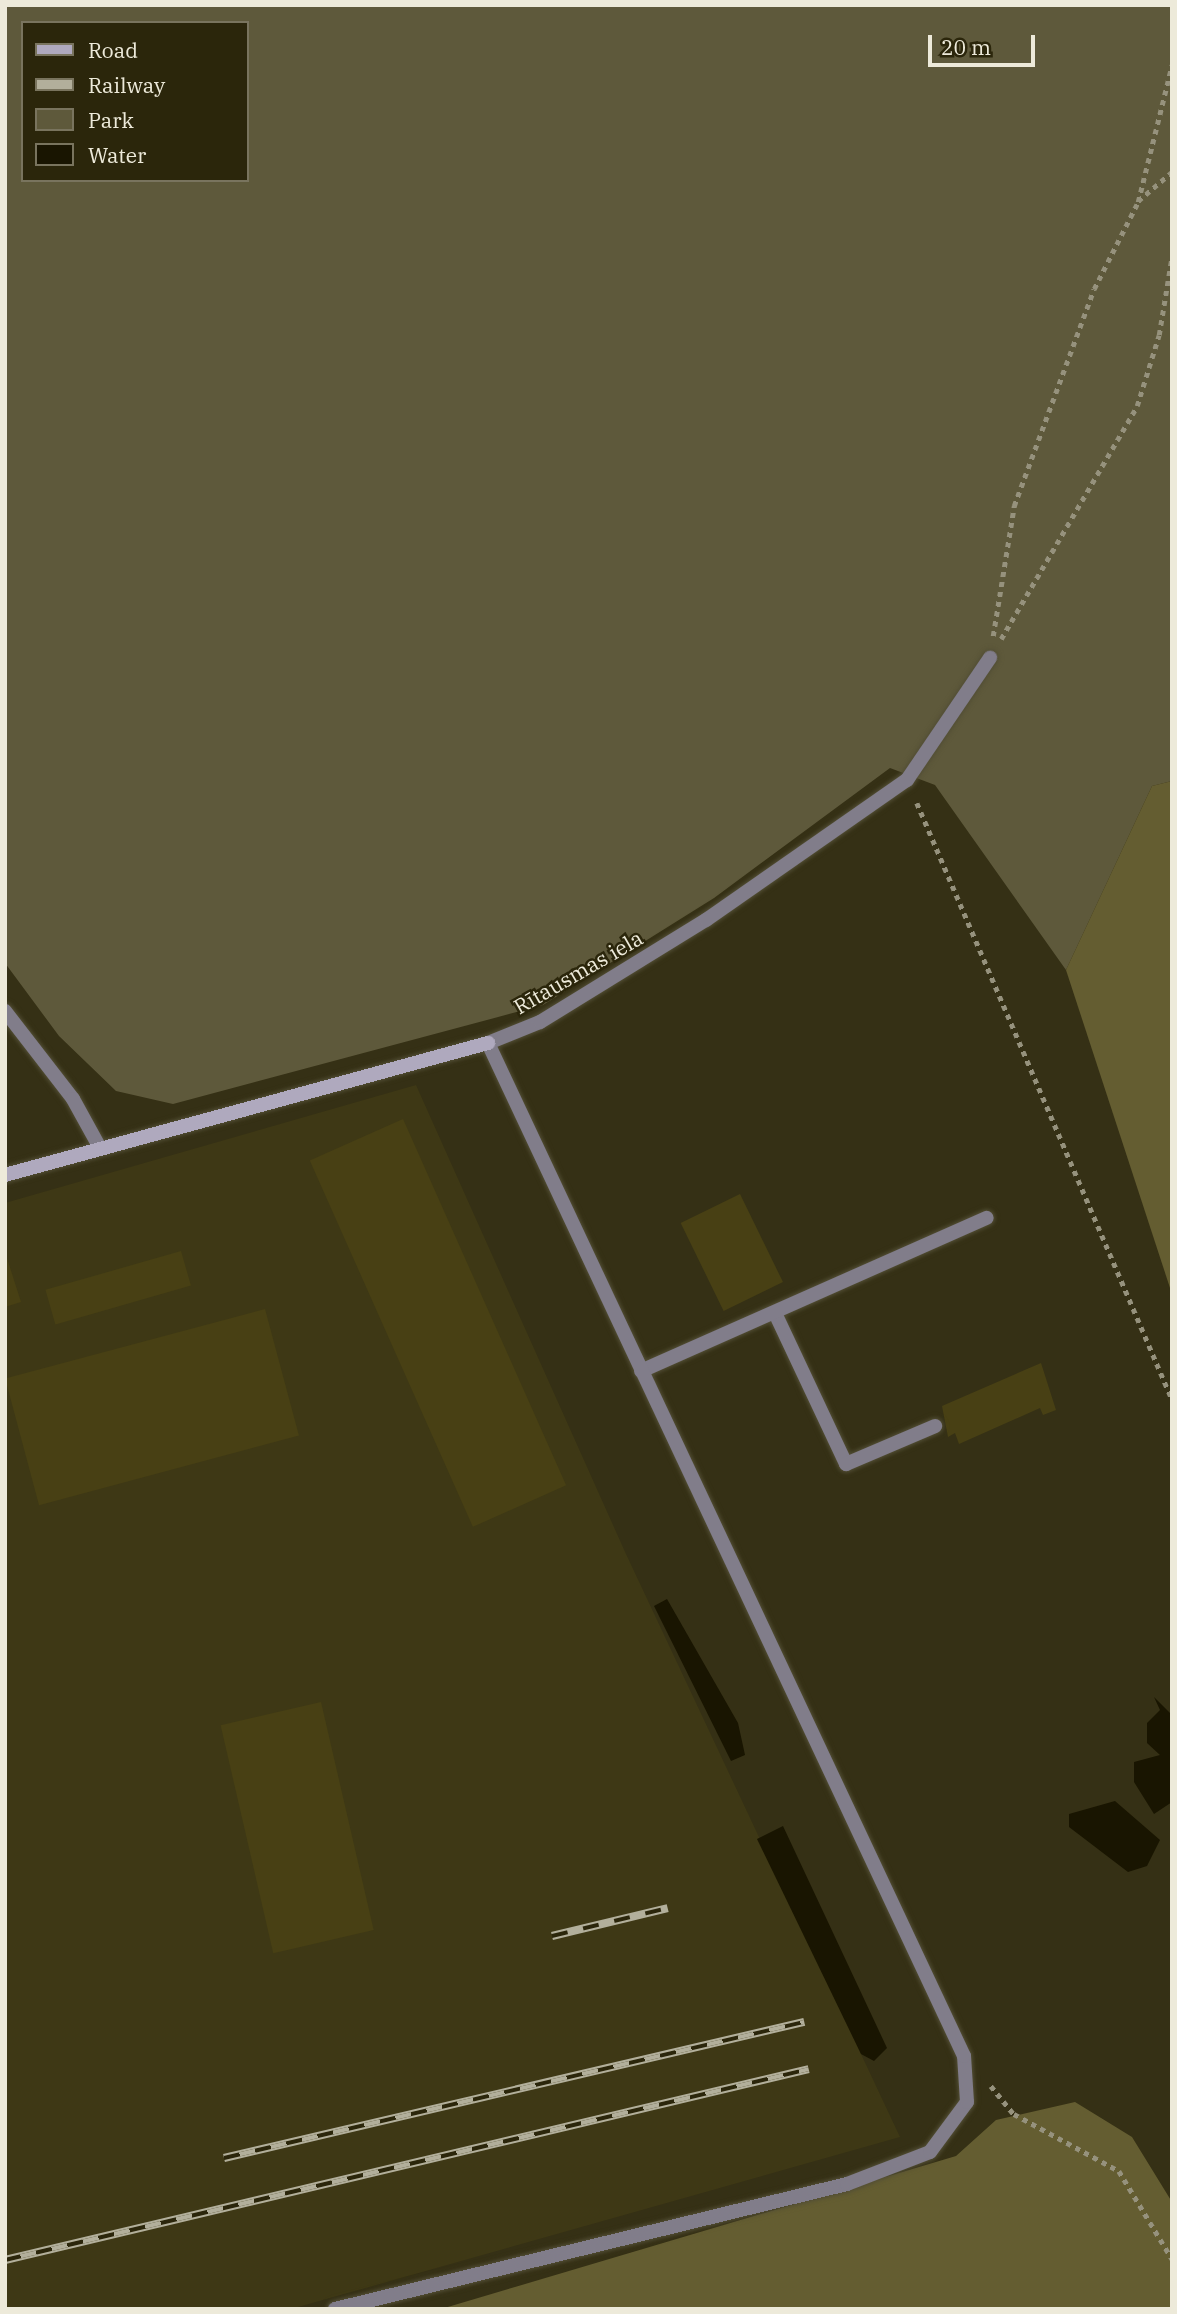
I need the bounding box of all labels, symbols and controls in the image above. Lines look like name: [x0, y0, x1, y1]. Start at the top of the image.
legend: [21, 21, 248, 182]
scale bar: [932, 21, 1039, 65]
text: 20 m: [941, 33, 991, 61]
text: Road: [88, 36, 138, 64]
text: Railway: [88, 71, 165, 99]
text: Park: [88, 106, 134, 134]
text: Water: [88, 141, 146, 169]
street label: Rītausmas iela: [509, 925, 647, 1019]

